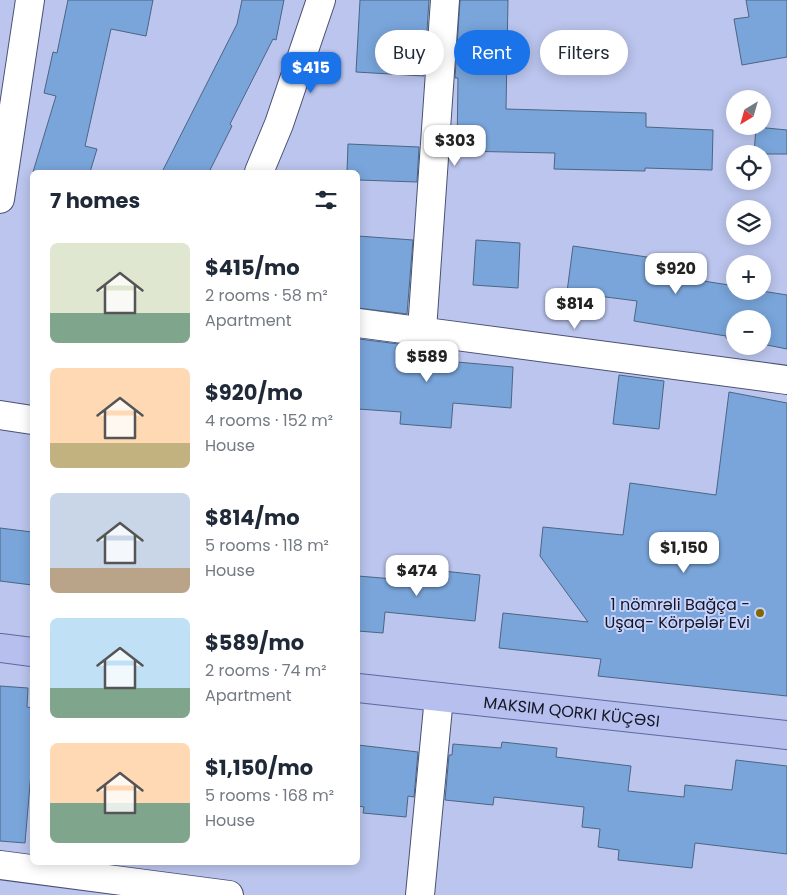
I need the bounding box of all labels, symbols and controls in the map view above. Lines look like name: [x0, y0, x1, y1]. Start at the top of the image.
chip: Buy: [375, 30, 444, 75]
chip: Rent: [454, 30, 530, 75]
chip: Filters: [540, 30, 628, 75]
pin: $415: [281, 52, 341, 94]
text: $415: [292, 56, 330, 79]
north arrow: [726, 90, 771, 135]
map controls: [726, 90, 771, 355]
pin: $303: [425, 124, 485, 167]
text: $303: [435, 129, 475, 152]
button: locate: [726, 145, 771, 190]
text: 7 homes: [50, 186, 140, 215]
icon: filters: [312, 186, 340, 214]
button: layers: [726, 200, 771, 245]
pin: $920: [646, 252, 706, 295]
text: $415/mo: [205, 253, 300, 282]
button: +: [726, 255, 771, 300]
text: $920: [656, 257, 696, 280]
icon: home: [90, 263, 150, 323]
text: 2 rooms · 58 m²: [205, 284, 328, 307]
pin: $814: [545, 288, 605, 330]
text: $814: [556, 292, 594, 315]
text: Apartment: [205, 309, 292, 332]
button: −: [726, 310, 771, 355]
pin: $589: [397, 340, 457, 383]
text: $589: [406, 345, 448, 368]
text: $920/mo: [205, 378, 303, 407]
icon: home: [90, 388, 150, 448]
text: 4 rooms · 152 m²: [205, 409, 333, 432]
text: House: [205, 434, 255, 457]
text: $814/mo: [205, 503, 300, 532]
icon: home: [90, 513, 150, 573]
pin: $1,150: [643, 532, 725, 574]
text: 5 rooms · 118 m²: [205, 534, 329, 557]
text: $1,150: [660, 536, 708, 559]
pin: $474: [387, 554, 447, 597]
text: House: [205, 559, 255, 582]
text: $474: [397, 559, 437, 582]
place label: 1 nömrəli Bağça - Uşaq- Körpələr Evi: [604, 593, 750, 634]
marker: 1 nömrəli Bağça - Uşaq- Körpələr Evi: [754, 607, 766, 619]
text: $589/mo: [205, 628, 304, 657]
icon: home: [90, 638, 150, 698]
text: 2 rooms · 74 m²: [205, 659, 327, 682]
text: Apartment: [205, 684, 292, 707]
street label: MAKSIM QORKI KÜÇƏSI: [482, 691, 661, 733]
text: $1,150/mo: [205, 753, 313, 782]
icon: home: [90, 763, 150, 823]
text: 5 rooms · 168 m²: [205, 784, 334, 807]
text: House: [205, 809, 255, 832]

